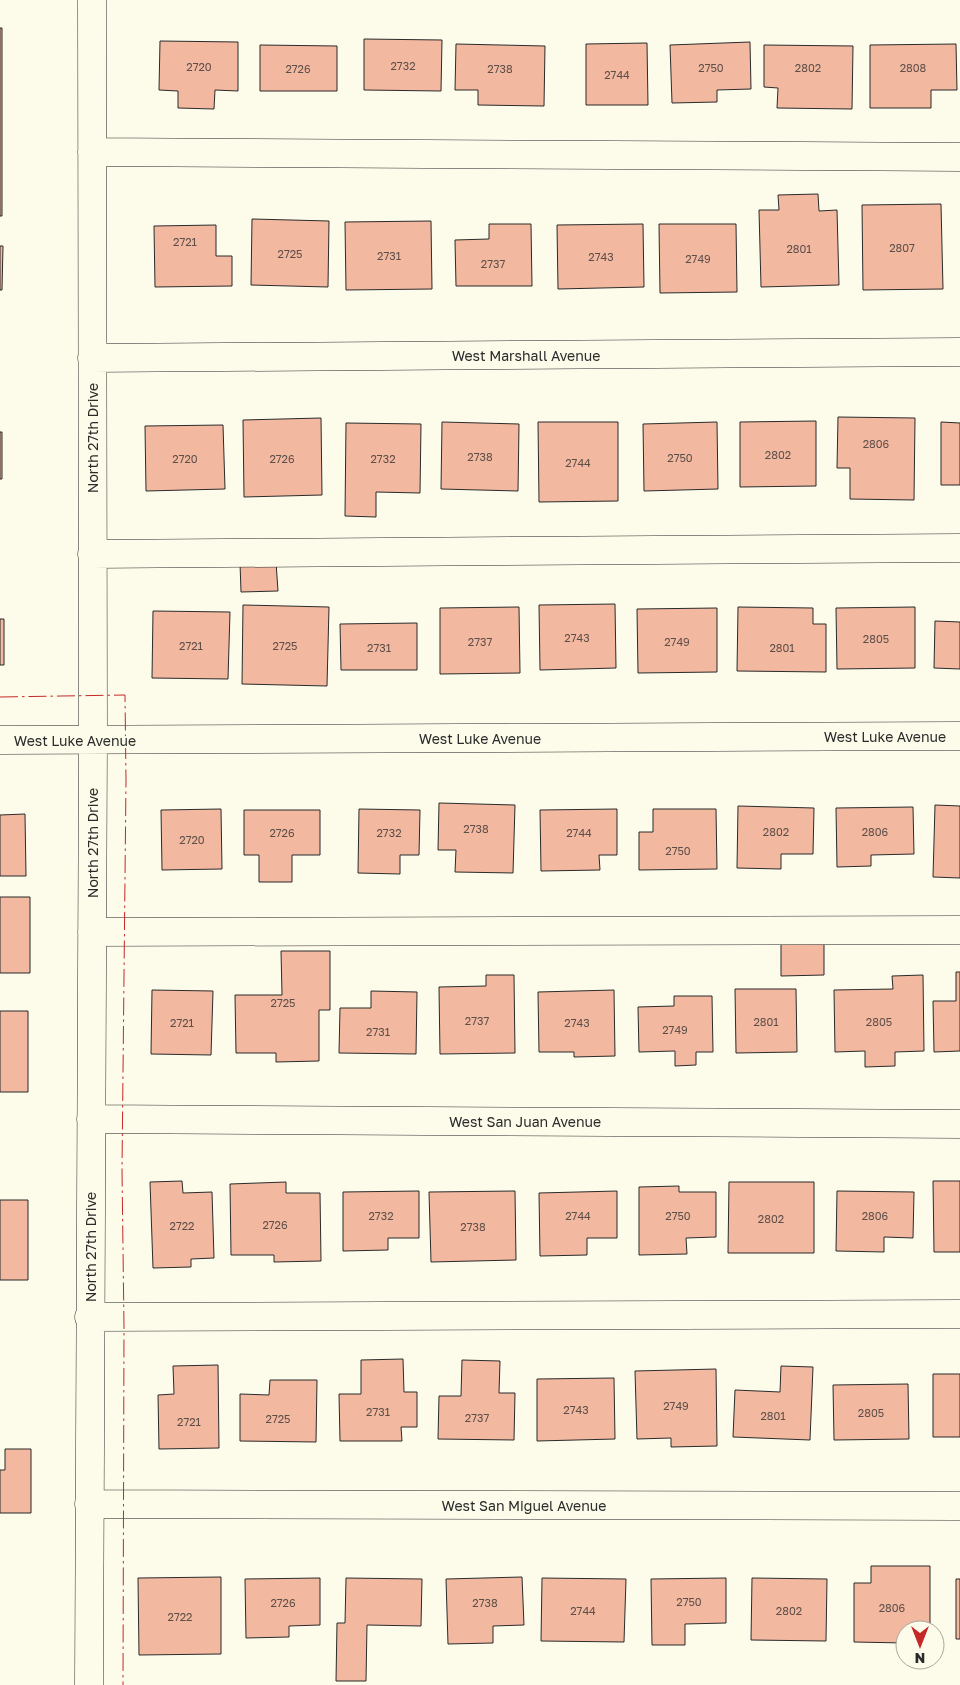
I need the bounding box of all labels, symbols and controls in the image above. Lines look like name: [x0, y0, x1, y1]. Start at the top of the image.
house number: 2732: [390, 59, 416, 72]
house number: 2720: [186, 60, 212, 73]
house number: 2750: [698, 61, 724, 74]
house number: 2802: [795, 61, 821, 74]
house number: 2808: [900, 61, 927, 74]
house number: 2726: [285, 62, 311, 75]
house number: 2738: [487, 62, 513, 75]
house number: 2744: [604, 68, 630, 81]
house number: 2721: [173, 235, 197, 248]
house number: 2807: [889, 241, 915, 254]
house number: 2801: [786, 242, 812, 255]
house number: 2725: [278, 247, 302, 260]
house number: 2731: [377, 249, 401, 262]
house number: 2743: [588, 250, 614, 263]
house number: 2749: [685, 252, 711, 265]
house number: 2737: [481, 257, 505, 270]
street label: West Marshall Avenue: [452, 347, 600, 364]
street label: North 27th Drive: [84, 383, 101, 493]
house number: 2806: [863, 437, 890, 450]
house number: 2802: [765, 448, 791, 461]
house number: 2738: [467, 450, 493, 463]
house number: 2750: [667, 451, 693, 464]
house number: 2720: [172, 452, 198, 465]
house number: 2726: [269, 452, 295, 465]
house number: 2732: [370, 452, 396, 465]
house number: 2744: [565, 456, 591, 469]
house number: 2743: [564, 631, 590, 644]
house number: 2805: [863, 632, 889, 645]
house number: 2737: [468, 635, 492, 648]
house number: 2749: [664, 635, 690, 648]
house number: 2721: [179, 639, 203, 652]
house number: 2725: [273, 639, 297, 652]
house number: 2731: [367, 641, 391, 654]
house number: 2801: [769, 641, 795, 654]
street label: West Luke Avenue: [824, 728, 946, 745]
street label: West Luke Avenue: [419, 730, 541, 747]
street label: West Luke Avenue: [14, 732, 136, 749]
street label: North 27th Drive: [84, 788, 101, 898]
house number: 2738: [463, 822, 489, 835]
house number: 2802: [763, 825, 789, 838]
house number: 2806: [862, 825, 889, 838]
house number: 2726: [269, 826, 295, 839]
house number: 2732: [376, 826, 402, 839]
house number: 2744: [566, 826, 592, 839]
house number: 2720: [179, 833, 205, 846]
house number: 2750: [665, 844, 691, 857]
house number: 2725: [271, 996, 295, 1009]
house number: 2737: [465, 1014, 489, 1027]
house number: 2801: [753, 1015, 779, 1028]
house number: 2805: [866, 1015, 892, 1028]
house number: 2721: [170, 1016, 194, 1029]
house number: 2743: [564, 1016, 590, 1029]
house number: 2749: [662, 1023, 688, 1036]
house number: 2731: [366, 1025, 390, 1038]
street label: West San Juan Avenue: [449, 1113, 601, 1130]
street label: North 27th Drive: [82, 1192, 99, 1302]
house number: 2732: [368, 1209, 394, 1222]
house number: 2744: [565, 1209, 591, 1222]
house number: 2750: [665, 1209, 691, 1222]
house number: 2806: [862, 1209, 889, 1222]
house number: 2802: [758, 1212, 784, 1225]
house number: 2726: [262, 1218, 288, 1231]
house number: 2722: [170, 1219, 194, 1232]
house number: 2738: [460, 1220, 486, 1233]
house number: 2749: [663, 1399, 689, 1412]
house number: 2743: [563, 1403, 589, 1416]
house number: 2731: [366, 1405, 390, 1418]
house number: 2805: [858, 1406, 884, 1419]
house number: 2801: [760, 1409, 786, 1422]
house number: 2737: [465, 1411, 489, 1424]
house number: 2725: [266, 1412, 290, 1425]
house number: 2721: [177, 1415, 201, 1428]
street label: West San Miguel Avenue: [442, 1497, 606, 1514]
house number: 2750: [676, 1595, 702, 1608]
house number: 2726: [270, 1596, 296, 1609]
house number: 2738: [472, 1596, 498, 1609]
house number: 2806: [879, 1601, 906, 1614]
house number: 2744: [570, 1604, 596, 1617]
house number: 2802: [776, 1604, 802, 1617]
house number: 2722: [168, 1610, 192, 1623]
north arrow: [895, 1620, 945, 1670]
text: N: [915, 1650, 925, 1667]

